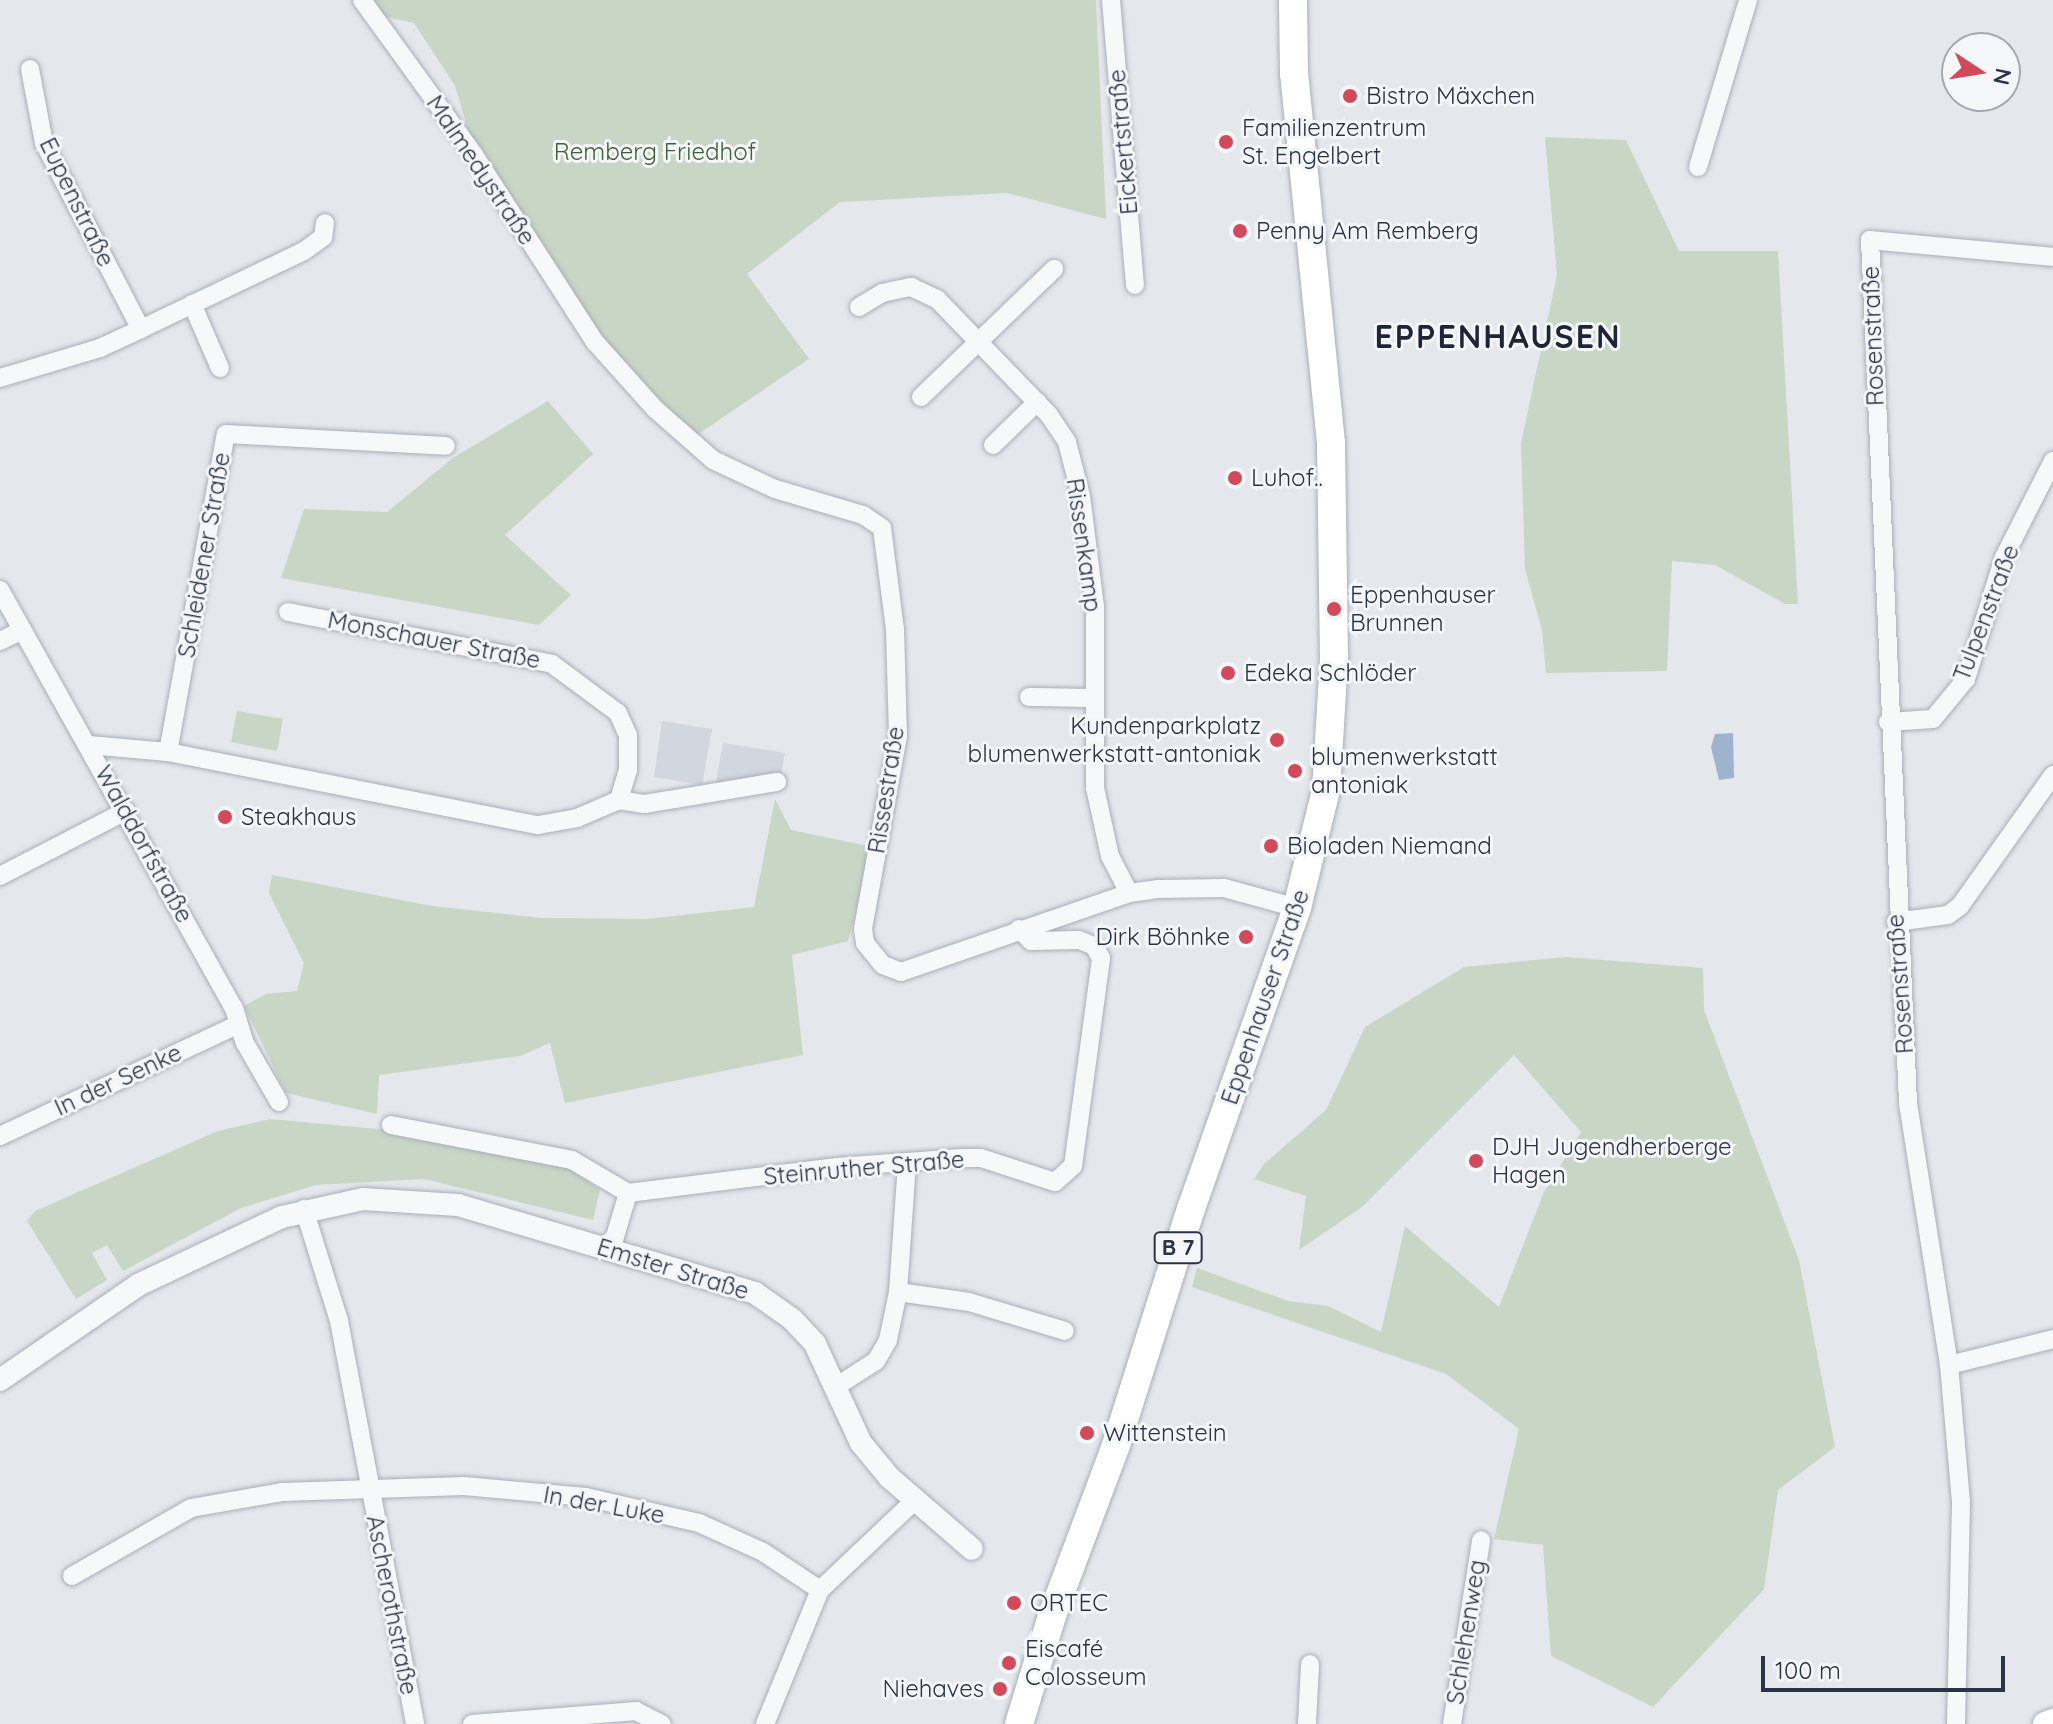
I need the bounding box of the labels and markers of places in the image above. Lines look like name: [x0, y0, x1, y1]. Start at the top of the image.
place label: Bistro Mäxchen: [1366, 82, 1535, 110]
marker: Bistro Mäxchen: [1341, 87, 1359, 105]
place label: Familienzentrum St. Engelbert: [1242, 114, 1426, 170]
marker: Familienzentrum St. Engelbert: [1217, 133, 1235, 151]
place label: Penny Am Remberg: [1256, 217, 1479, 245]
marker: Penny Am Remberg: [1231, 222, 1249, 240]
place label: Luhof..: [1251, 464, 1323, 492]
marker: Luhof..: [1226, 469, 1244, 487]
place label: Eppenhauser Brunnen: [1350, 581, 1496, 637]
marker: Eppenhauser Brunnen: [1325, 600, 1343, 618]
place label: Edeka Schlöder: [1244, 659, 1416, 687]
marker: Edeka Schlöder: [1219, 664, 1237, 682]
place label: Kundenparkplatz blumenwerkstatt-antoniak: [968, 712, 1261, 768]
marker: Kundenparkplatz blumenwerkstatt-antoniak: [1268, 731, 1286, 749]
place label: blumenwerkstatt antoniak: [1311, 743, 1498, 799]
marker: blumenwerkstatt antoniak: [1286, 762, 1304, 780]
place label: Steakhaus: [241, 803, 356, 831]
marker: Steakhaus: [216, 808, 234, 826]
place label: Bioladen Niemand: [1287, 832, 1492, 860]
marker: Bioladen Niemand: [1262, 837, 1280, 855]
place label: Dirk Böhnke: [1095, 923, 1230, 951]
marker: Dirk Böhnke: [1237, 928, 1255, 946]
place label: DJH Jugendherberge Hagen: [1492, 1133, 1732, 1189]
marker: DJH Jugendherberge Hagen: [1467, 1152, 1485, 1170]
place label: Wittenstein: [1103, 1419, 1227, 1447]
marker: Wittenstein: [1078, 1424, 1096, 1442]
place label: ORTEC: [1030, 1589, 1108, 1617]
marker: ORTEC: [1005, 1594, 1023, 1612]
place label: Eiscafé Colosseum: [1025, 1635, 1147, 1691]
marker: Eiscafé Colosseum: [1000, 1654, 1018, 1672]
place label: Niehaves: [883, 1675, 984, 1703]
marker: Niehaves: [991, 1680, 1009, 1698]

